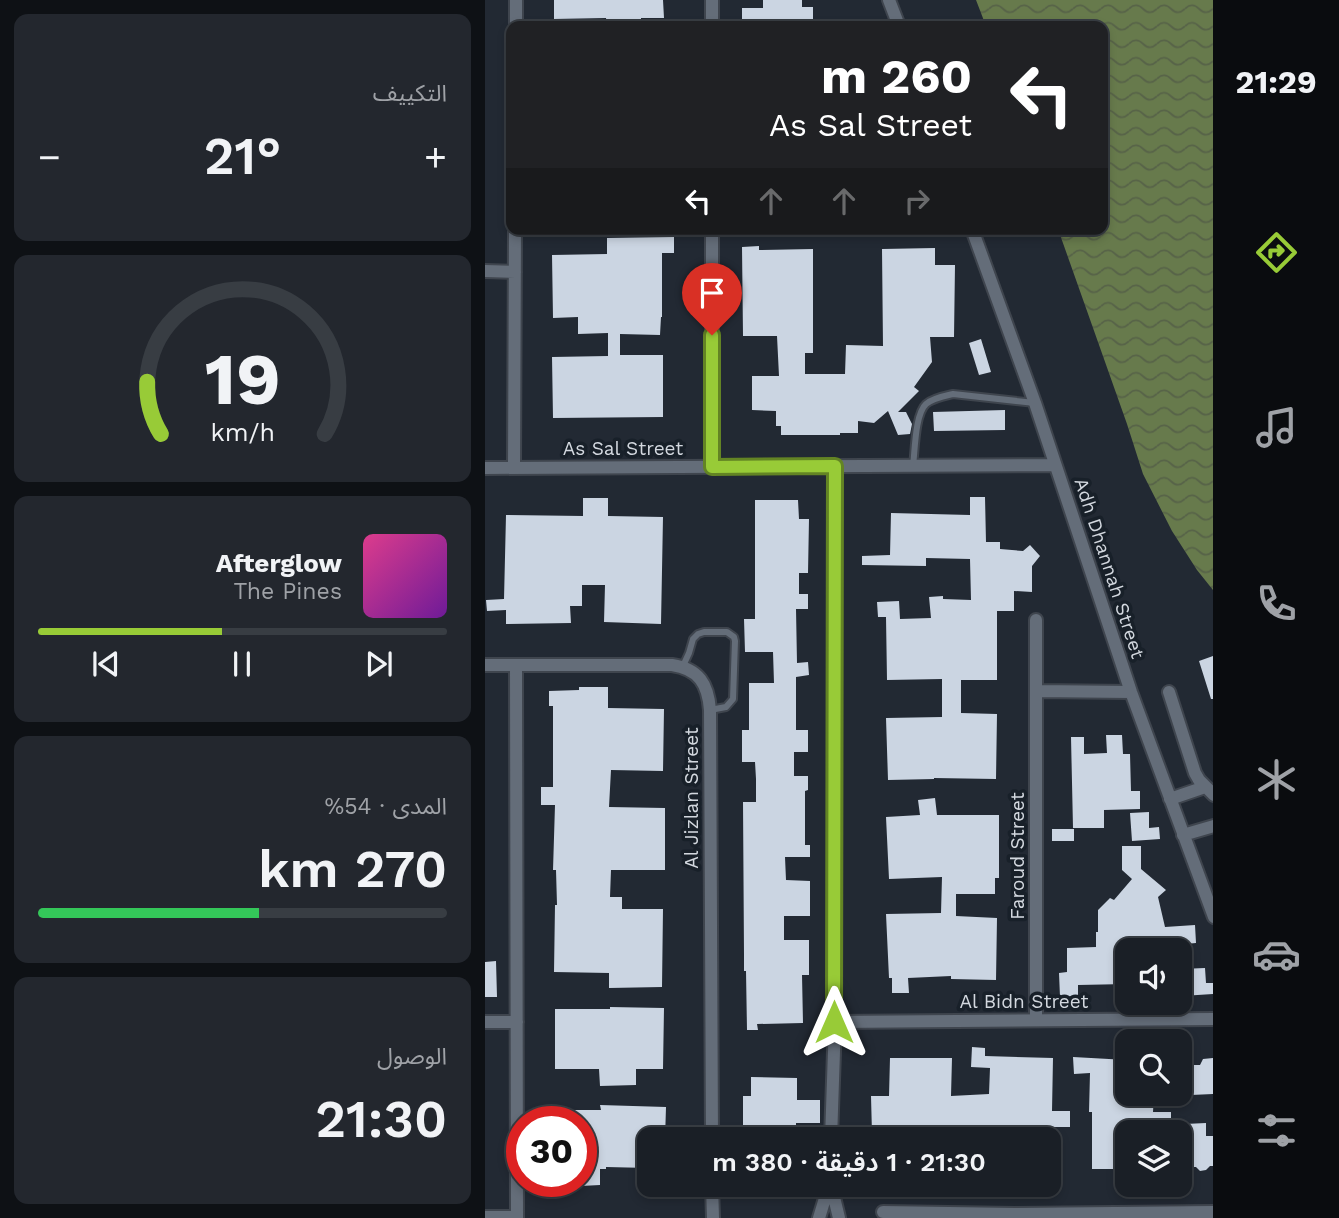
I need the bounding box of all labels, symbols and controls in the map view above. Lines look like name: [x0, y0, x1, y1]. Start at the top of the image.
text: 260 m: [821, 47, 972, 105]
icon: left: [996, 49, 1087, 140]
text: 21:29: [1235, 63, 1317, 101]
text: التكييف: [373, 80, 447, 107]
text: As Sal Street: [769, 106, 972, 144]
text: 21°: [204, 126, 281, 187]
text: −: [38, 135, 61, 179]
text: +: [424, 135, 447, 179]
icon: left: [679, 182, 717, 220]
icon: ahead: [752, 182, 790, 220]
icon: ahead: [825, 182, 863, 220]
icon: right: [898, 182, 936, 220]
icon: directions: [1252, 228, 1301, 277]
pin: [682, 263, 742, 335]
icon: arrive: [693, 274, 731, 312]
text: 19: [204, 337, 281, 423]
icon: music: [1252, 403, 1301, 452]
text: km/h: [210, 418, 275, 447]
street label: As Sal Street: [563, 437, 683, 460]
street label: Adh Dhannah Street: [1069, 475, 1150, 661]
text: Afterglow: [216, 548, 342, 578]
text: The Pines: [233, 578, 342, 605]
icon: phone: [1252, 579, 1301, 628]
icon: previous: [87, 645, 125, 683]
icon: pause: [223, 645, 261, 683]
icon: next: [360, 645, 398, 683]
street label: Al Jizlan Street: [680, 727, 703, 869]
icon: climate: [1252, 755, 1301, 804]
street label: Faroud Street: [1006, 792, 1029, 920]
text: المدى · 54%: [324, 793, 447, 820]
text: 270 km: [258, 839, 447, 900]
icon: car: [1252, 930, 1301, 979]
map controls: [1115, 938, 1192, 1197]
button: sound: [1115, 938, 1192, 1015]
position arrow: [797, 985, 871, 1059]
street label: Al Bidn Street: [960, 990, 1089, 1013]
button: search: [1115, 1029, 1192, 1106]
text: الوصول: [377, 1043, 447, 1070]
text: 21:30: [315, 1089, 447, 1150]
speed limit sign: 30: [506, 1106, 597, 1197]
icon: filters: [1252, 1106, 1301, 1155]
button: layers: [1115, 1120, 1192, 1197]
text: 21:30 · 1 دقيقة · 380 m: [712, 1147, 986, 1177]

